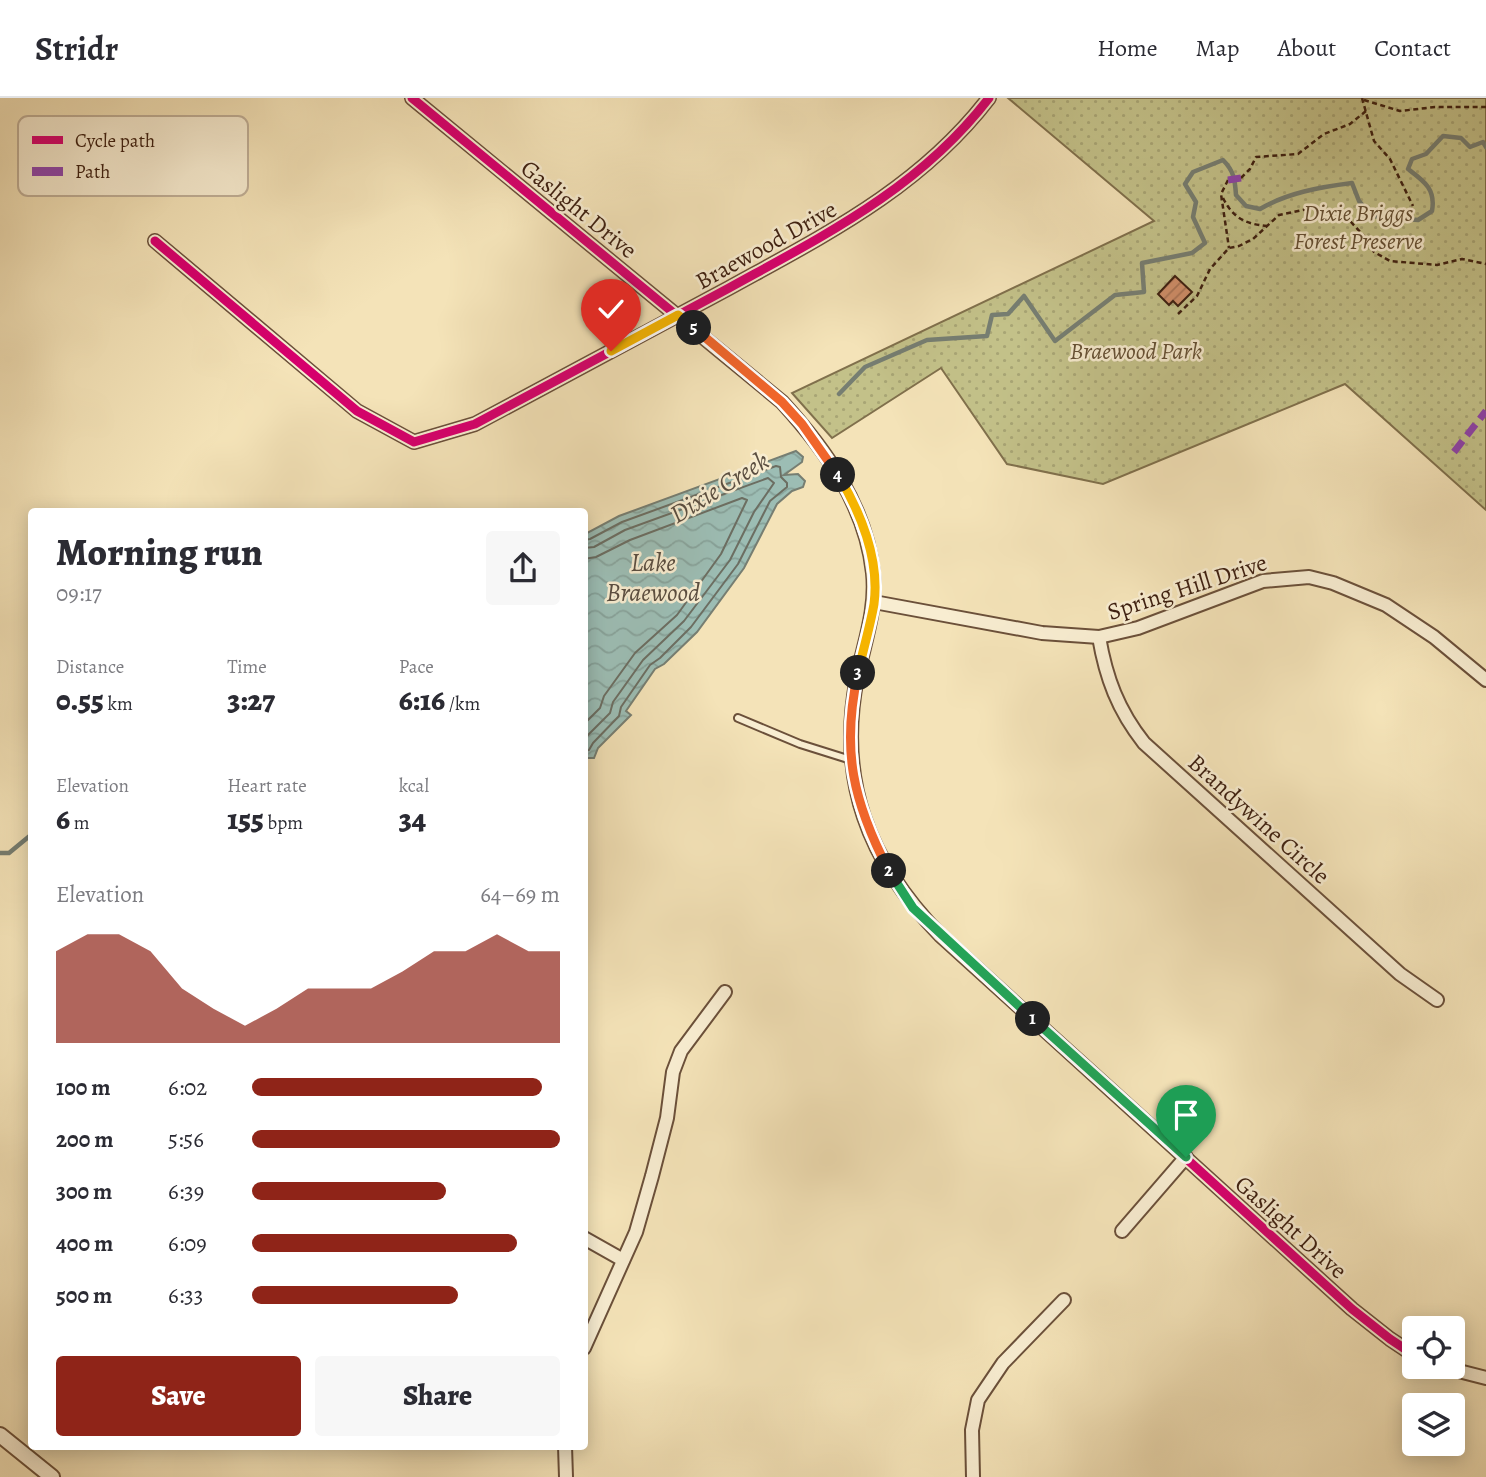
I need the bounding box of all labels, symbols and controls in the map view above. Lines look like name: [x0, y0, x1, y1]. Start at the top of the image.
text: Stridr: [35, 26, 118, 71]
text: Home: [1097, 32, 1158, 64]
text: Map: [1196, 32, 1240, 64]
text: About: [1278, 32, 1336, 64]
text: Contact: [1374, 32, 1451, 64]
legend: [18, 116, 248, 196]
text: Cycle path: [75, 128, 155, 154]
street label: Gaslight Drive: [514, 152, 644, 266]
text: Path: [75, 159, 110, 185]
street label: Braewood Drive: [690, 193, 842, 297]
park label: Dixie Briggs Forest Preserve: [1293, 197, 1423, 257]
pin: [581, 279, 641, 351]
icon: check: [592, 290, 630, 328]
pin: 5: [676, 310, 712, 345]
text: 5: [689, 314, 698, 340]
park label: Braewood Park: [1070, 335, 1203, 367]
water label: Dixie Creek: [663, 443, 776, 532]
pin: 4: [820, 458, 856, 492]
text: 4: [833, 461, 842, 487]
text: Morning run: [56, 526, 263, 578]
button: share: [486, 531, 560, 605]
water label: Lake Braewood: [606, 545, 700, 610]
street label: Spring Hill Drive: [1103, 546, 1271, 628]
text: 09:17: [56, 578, 102, 609]
text: Distance: [56, 654, 124, 680]
text: Time: [227, 654, 267, 680]
text: Pace: [399, 654, 434, 680]
pin: 3: [840, 656, 876, 690]
text: 3: [853, 659, 862, 685]
text: 0.55: [56, 680, 104, 720]
text: 3:27: [227, 680, 275, 720]
text: 6:16: [399, 680, 445, 720]
text: km: [104, 691, 133, 717]
text: /km: [445, 691, 480, 717]
street label: Brandywine Circle: [1181, 747, 1337, 891]
text: Elevation: [56, 773, 129, 799]
text: Heart rate: [227, 773, 307, 799]
text: kcal: [399, 773, 429, 799]
text: 6: [56, 799, 70, 839]
text: 155: [227, 799, 264, 839]
text: 34: [399, 799, 426, 839]
text: m: [70, 810, 90, 836]
text: bpm: [264, 810, 303, 836]
pin: 2: [872, 854, 906, 888]
text: 2: [884, 857, 893, 883]
text: Elevation: [56, 879, 144, 910]
text: 64–69 m: [480, 879, 560, 910]
pin: 1: [1016, 1002, 1050, 1037]
text: 1: [1029, 1005, 1036, 1031]
text: 100 m: [56, 1072, 111, 1103]
text: 6:02: [168, 1072, 207, 1103]
pin: [1156, 1085, 1216, 1157]
icon: arrive: [1167, 1096, 1205, 1134]
text: 200 m: [56, 1124, 114, 1155]
text: 5:56: [168, 1124, 204, 1155]
street label: Gaslight Drive: [1228, 1168, 1354, 1286]
text: 300 m: [56, 1176, 112, 1207]
text: 6:39: [168, 1176, 204, 1207]
text: 400 m: [56, 1228, 113, 1259]
text: 6:09: [168, 1228, 207, 1259]
text: 500 m: [56, 1280, 112, 1311]
text: 6:33: [168, 1280, 203, 1311]
map controls: [1402, 1316, 1465, 1456]
button: locate: [1402, 1316, 1465, 1379]
button: Save: [56, 1356, 301, 1436]
button: Share: [315, 1356, 560, 1436]
button: layers: [1402, 1393, 1465, 1456]

